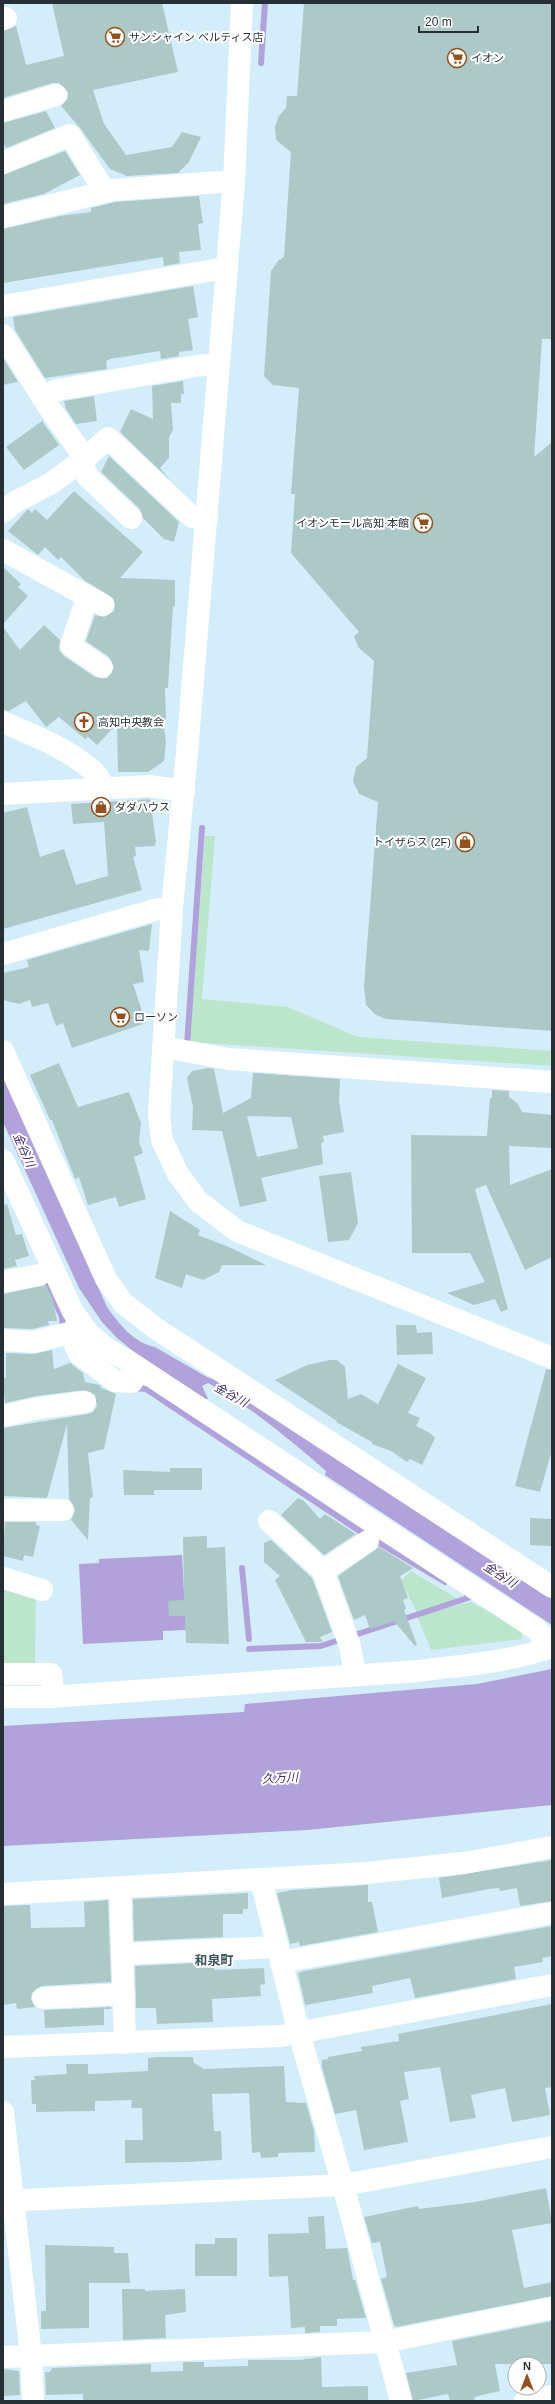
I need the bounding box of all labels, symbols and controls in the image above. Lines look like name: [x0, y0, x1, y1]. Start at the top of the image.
scale bar: [419, 8, 478, 34]
text: 20 m: [425, 15, 452, 29]
supermarket icon: サンシャイン ベルティス店: [104, 26, 126, 48]
place label: サンシャイン ベルティス店: [129, 31, 263, 43]
supermarket icon: イオン: [446, 47, 468, 69]
place label: イオン: [471, 52, 504, 64]
supermarket icon: イオンモール高知 本館: [412, 512, 434, 534]
place label: イオンモール高知 本館: [296, 517, 409, 529]
church icon: 高知中央教会: [73, 711, 95, 733]
place label: 高知中央教会: [98, 716, 164, 728]
shop icon: ダダハウス: [90, 796, 112, 818]
place label: ダダハウス: [115, 801, 170, 813]
shop icon: トイザらス (2F): [454, 831, 476, 853]
place label: トイザらス (2F): [373, 836, 451, 848]
supermarket icon: ローソン: [109, 1006, 131, 1028]
place label: ローソン: [134, 1011, 178, 1023]
water label: 金谷川: [10, 1131, 39, 1171]
water label: 金谷川: [212, 1380, 252, 1411]
water label: 金谷川: [481, 1559, 521, 1592]
water label: 久万川: [262, 1770, 300, 1786]
district label: 和泉町: [194, 1953, 234, 1968]
north arrow: [507, 2356, 547, 2396]
text: N: [523, 2360, 531, 2372]

